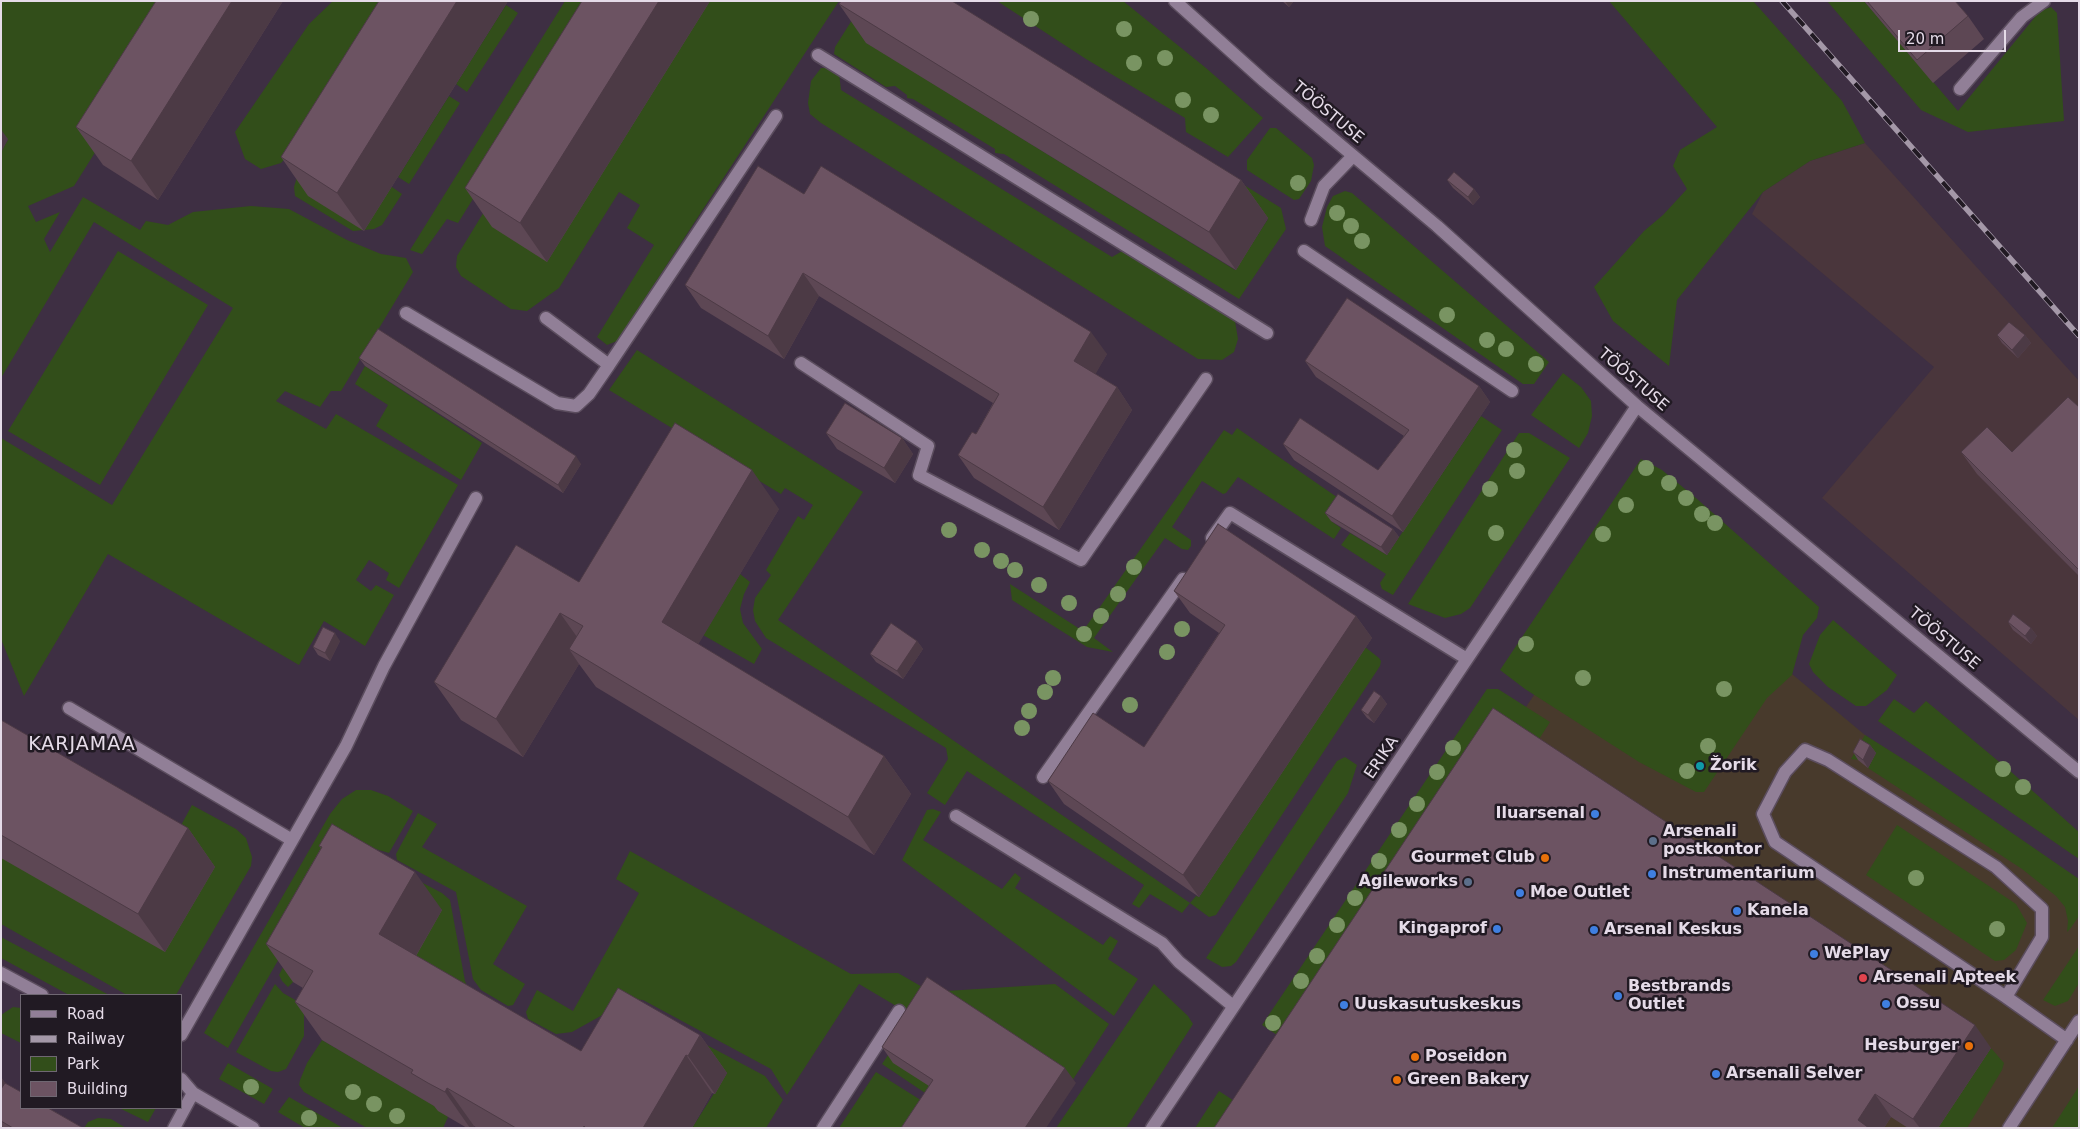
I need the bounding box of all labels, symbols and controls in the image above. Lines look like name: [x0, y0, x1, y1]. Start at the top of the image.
scale bar: [1900, 20, 2008, 52]
text: 20 m: [1906, 30, 1944, 48]
street label: TÖÖSTUSE: [1289, 78, 1367, 148]
street label: TÖÖSTUSE: [1594, 344, 1672, 416]
street label: TÖÖSTUSE: [1905, 604, 1983, 674]
street label: ERIKA: [1361, 733, 1403, 783]
district label: KARJAMAA: [27, 734, 137, 756]
place label: Žorik: [1710, 756, 1757, 776]
marker: Žorik: [1694, 760, 1706, 772]
place label: Iluarsenal: [1495, 804, 1585, 824]
marker: Iluarsenal: [1589, 808, 1601, 820]
place label: Arsenali postkontor: [1663, 822, 1762, 860]
marker: Arsenali postkontor: [1647, 835, 1659, 847]
place label: Gourmet Club: [1411, 848, 1535, 868]
marker: Gourmet Club: [1539, 852, 1551, 864]
place label: Instrumentarium: [1662, 864, 1815, 884]
marker: Instrumentarium: [1646, 868, 1658, 880]
place label: Agileworks: [1359, 872, 1458, 892]
marker: Agileworks: [1462, 876, 1474, 888]
place label: Moe Outlet: [1530, 883, 1630, 903]
marker: Moe Outlet: [1514, 887, 1526, 899]
place label: Kanela: [1747, 901, 1809, 921]
marker: Kanela: [1731, 905, 1743, 917]
place label: Kingaprof: [1398, 919, 1487, 939]
place label: Arsenal Keskus: [1604, 920, 1742, 940]
marker: Kingaprof: [1491, 923, 1503, 935]
marker: Arsenal Keskus: [1588, 924, 1600, 936]
place label: WePlay: [1824, 944, 1890, 964]
marker: WePlay: [1808, 948, 1820, 960]
place label: Arsenali Apteek: [1873, 968, 2016, 988]
marker: Arsenali Apteek: [1857, 972, 1869, 984]
place label: Bestbrands Outlet: [1628, 977, 1731, 1015]
marker: Bestbrands Outlet: [1612, 990, 1624, 1002]
legend: [20, 994, 182, 1109]
place label: Ossu: [1896, 994, 1940, 1014]
place label: Uuskasutuskeskus: [1354, 995, 1521, 1015]
marker: Ossu: [1880, 998, 1892, 1010]
marker: Uuskasutuskeskus: [1338, 999, 1350, 1011]
text: Road: [67, 1005, 105, 1023]
text: Railway: [67, 1030, 125, 1048]
place label: Hesburger: [1864, 1036, 1959, 1056]
marker: Hesburger: [1963, 1040, 1975, 1052]
place label: Poseidon: [1425, 1047, 1507, 1067]
marker: Poseidon: [1409, 1051, 1421, 1063]
text: Park: [67, 1055, 99, 1073]
place label: Arsenali Selver: [1726, 1064, 1862, 1084]
marker: Arsenali Selver: [1710, 1068, 1722, 1080]
place label: Green Bakery: [1407, 1070, 1529, 1090]
marker: Green Bakery: [1391, 1074, 1403, 1086]
text: Building: [67, 1080, 128, 1098]

